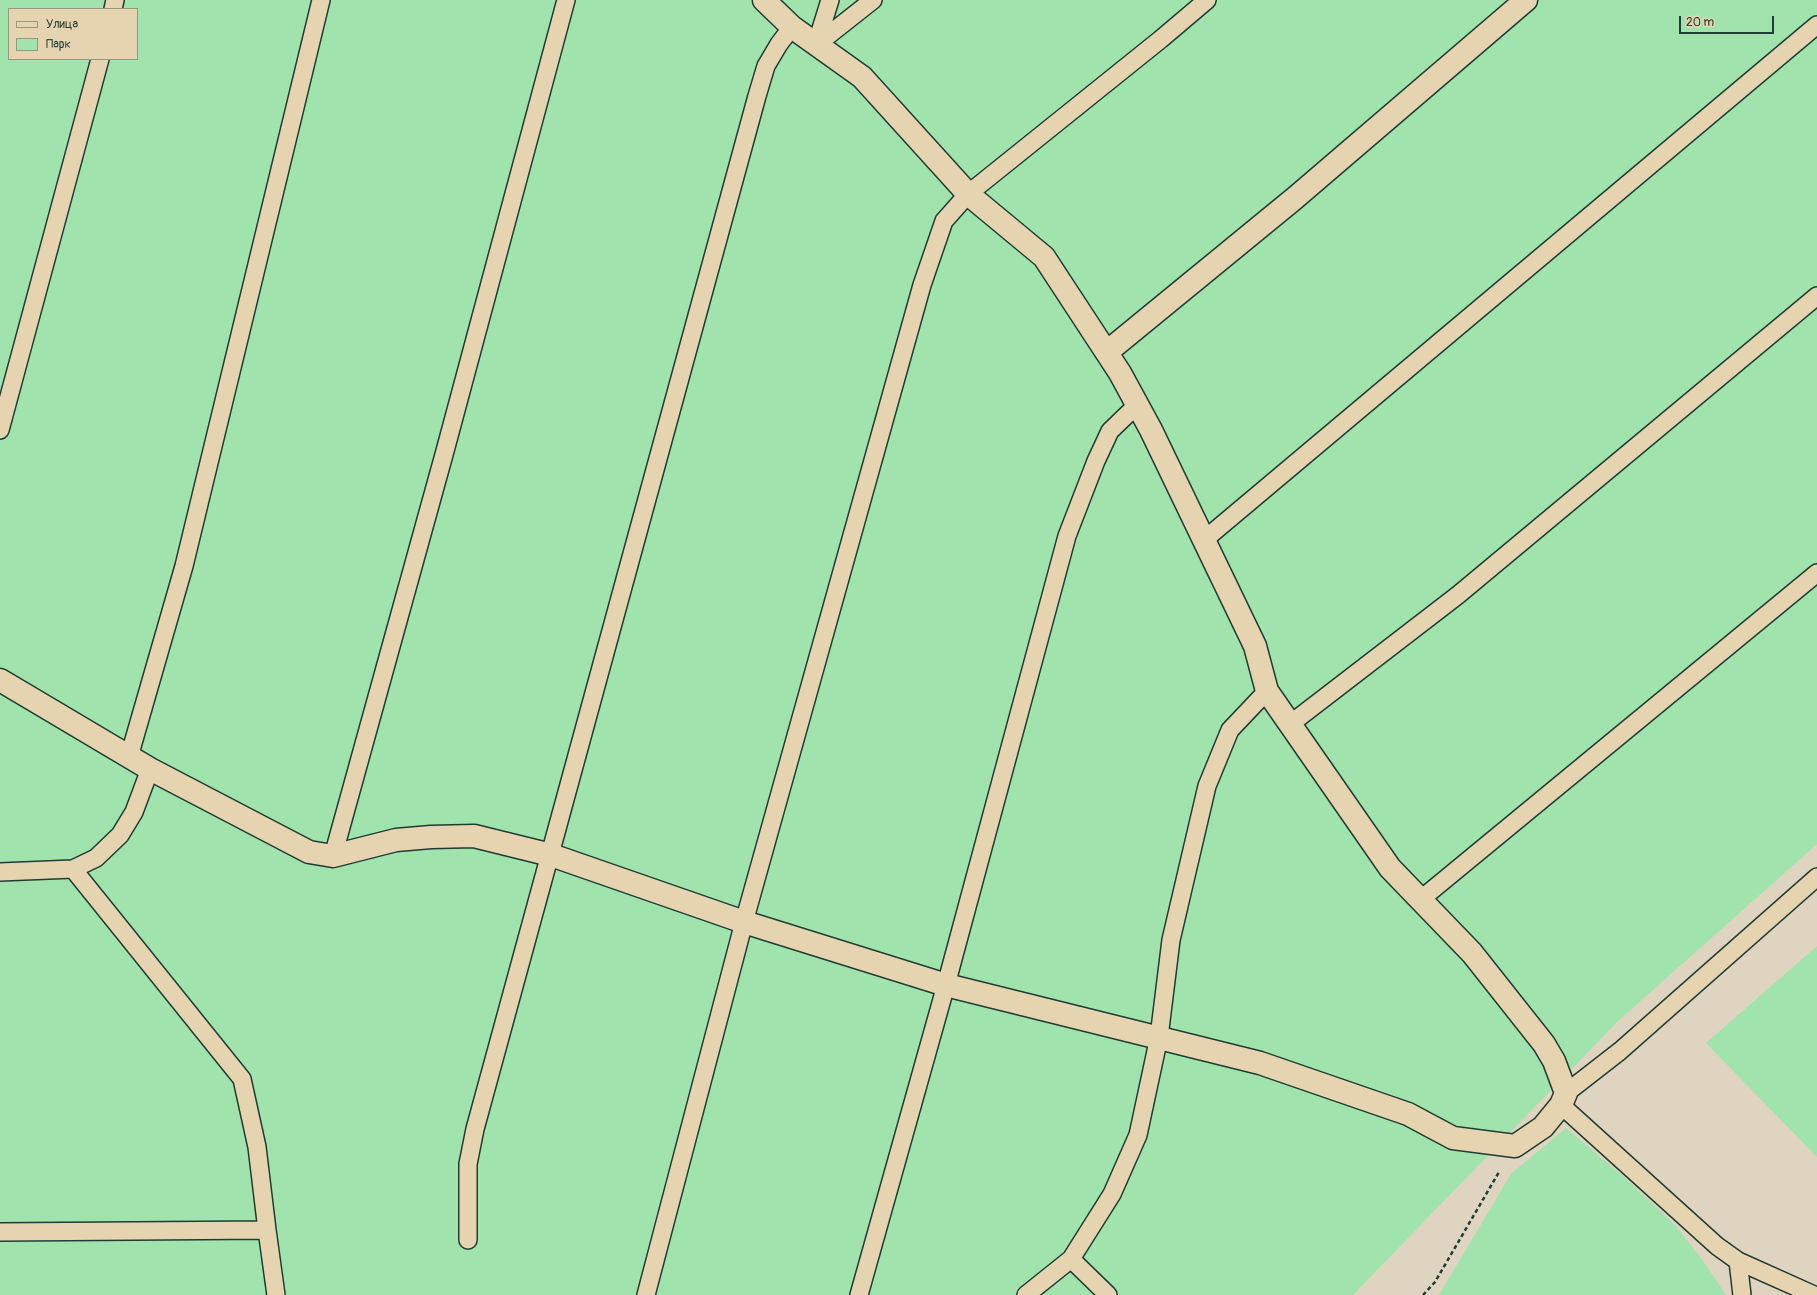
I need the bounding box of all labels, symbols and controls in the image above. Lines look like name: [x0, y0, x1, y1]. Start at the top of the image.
legend: [8, 8, 138, 60]
scale bar: [1681, 8, 1776, 34]
text: 20 m: [1686, 15, 1714, 30]
text: Улица: [46, 17, 78, 32]
text: Парк: [46, 37, 71, 52]

